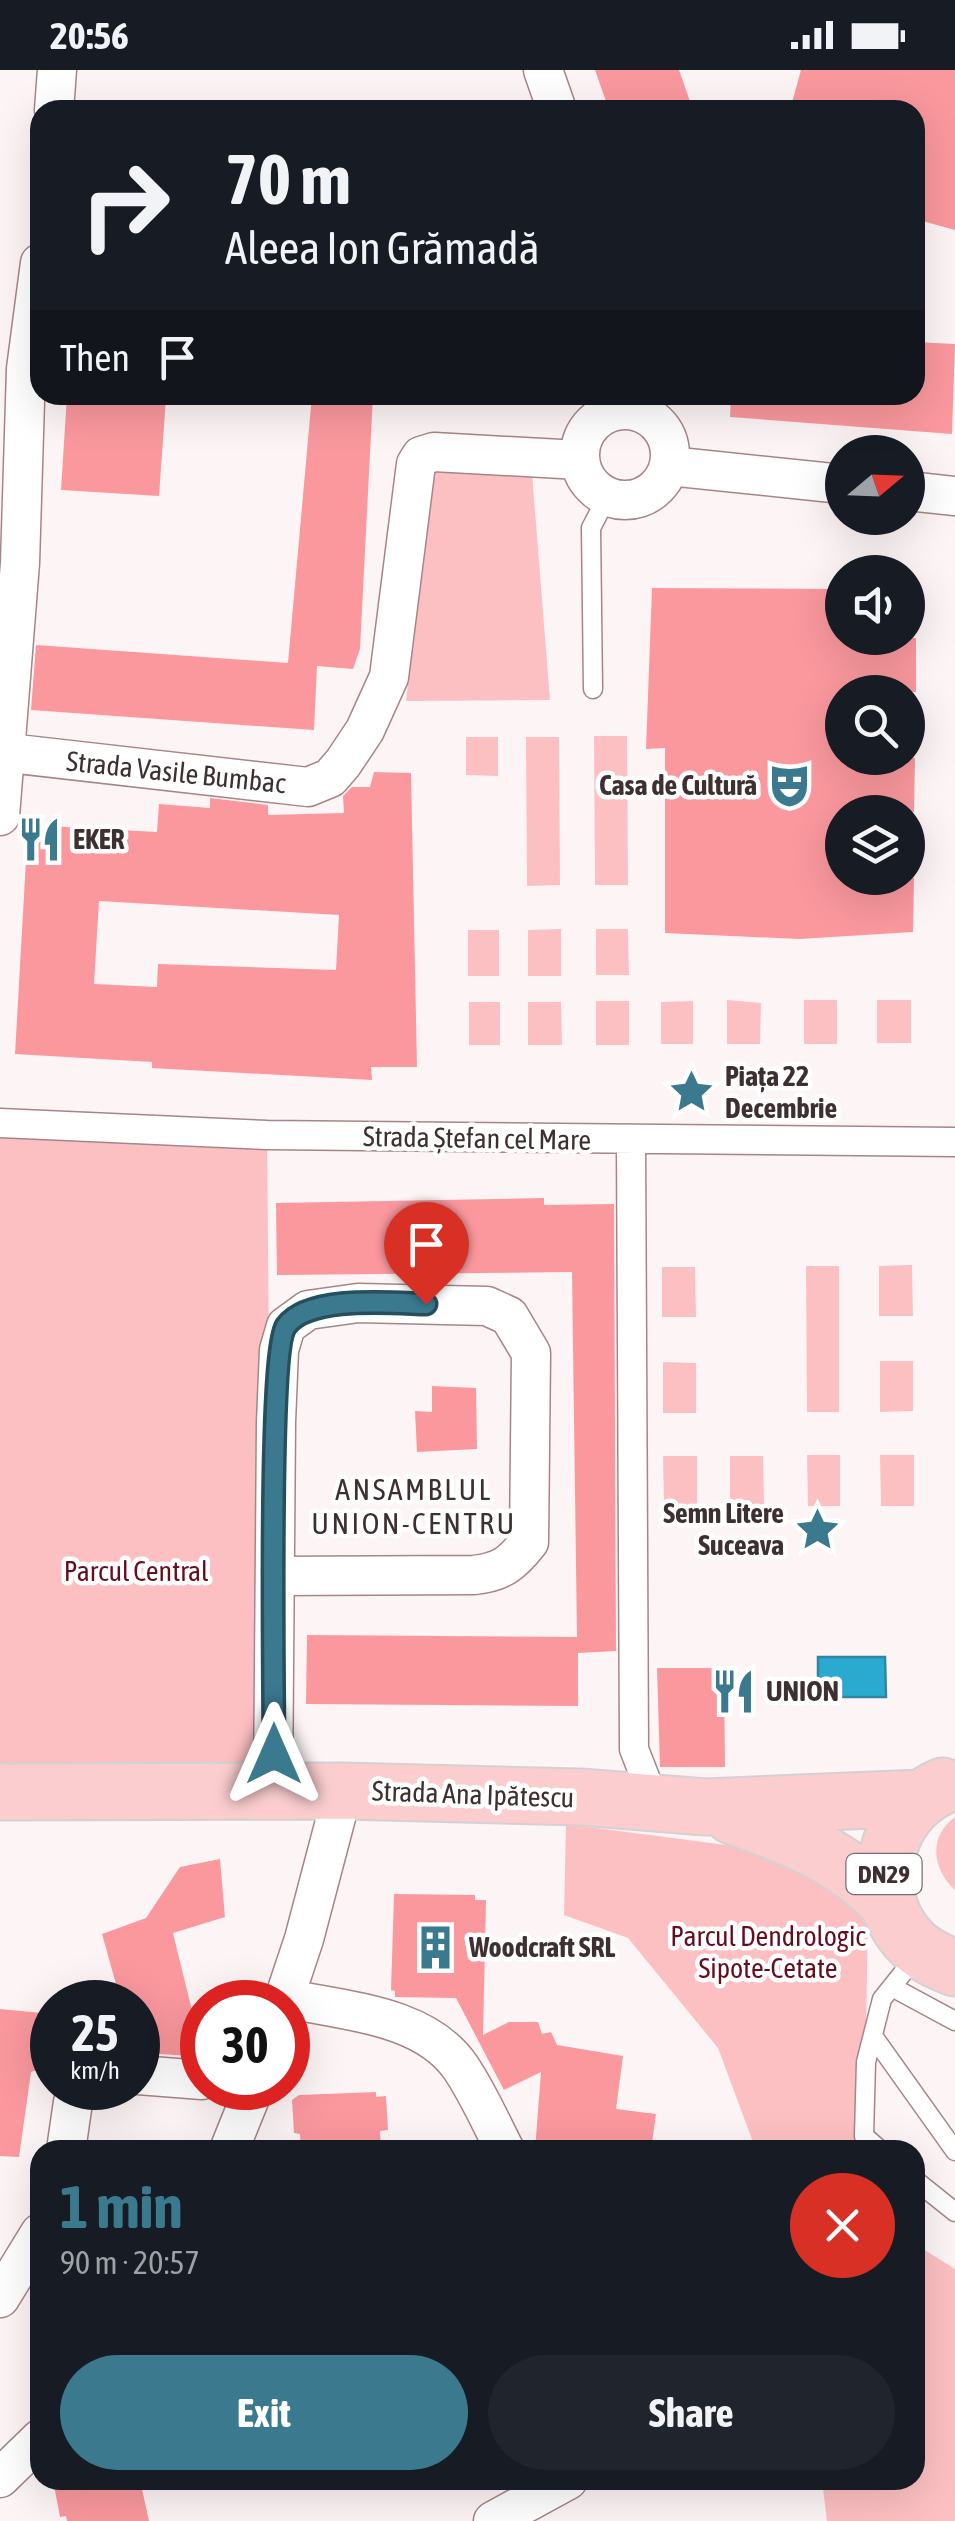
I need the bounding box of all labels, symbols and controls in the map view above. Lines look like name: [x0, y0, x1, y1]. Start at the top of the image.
text: 20:56: [50, 14, 129, 57]
text: 70 m: [225, 139, 351, 219]
icon: right: [60, 140, 190, 270]
text: Aleea Ion Grămadă: [225, 222, 540, 274]
icon: arrive: [150, 330, 205, 385]
text: Then: [60, 336, 130, 379]
north arrow: [825, 435, 925, 535]
map controls: [825, 435, 925, 895]
button: sound: [825, 555, 925, 655]
button: search: [825, 675, 925, 775]
street label: Strada Vasile Bumbac: [65, 745, 288, 799]
theatre icon: Casa de Cultură: [766, 761, 814, 809]
place label: Casa de Cultură: [599, 769, 757, 801]
button: layers: [825, 795, 925, 895]
restaurant icon: EKER: [16, 815, 64, 863]
place label: EKER: [73, 823, 125, 855]
place label: Piața 22 Decembrie: [725, 1060, 837, 1124]
place icon: Piața 22 Decembrie: [668, 1068, 716, 1116]
street label: Strada Ștefan cel Mare: [363, 1120, 591, 1156]
pin: [384, 1202, 469, 1305]
icon: arrive: [399, 1217, 454, 1272]
district label: ANSAMBLUL UNION-CENTRU: [311, 1472, 517, 1540]
place label: Semn Litere Suceava: [663, 1497, 784, 1561]
place icon: Semn Litere Suceava: [793, 1505, 841, 1553]
park label: Parcul Central: [64, 1555, 209, 1587]
restaurant icon: UNION: [709, 1667, 757, 1715]
place label: UNION: [766, 1675, 839, 1707]
position arrow: [222, 1702, 326, 1806]
street label: Strada Ana Ipătescu: [371, 1774, 575, 1814]
road number: DN29: [846, 1854, 922, 1894]
park label: Parcul Dendrologic Sipote-Cetate: [670, 1920, 866, 1984]
building icon: Woodcraft SRL: [412, 1923, 460, 1971]
place label: Woodcraft SRL: [468, 1931, 616, 1963]
speed limit sign: 30: [180, 1980, 310, 2110]
text: 25: [71, 2004, 118, 2062]
text: km/h: [70, 2056, 120, 2084]
text: 1 min: [60, 2172, 183, 2241]
button: close: [790, 2173, 895, 2278]
text: 90 m · 20:57: [60, 2244, 200, 2281]
button: Exit: [60, 2355, 468, 2470]
button: Share: [488, 2355, 895, 2470]

